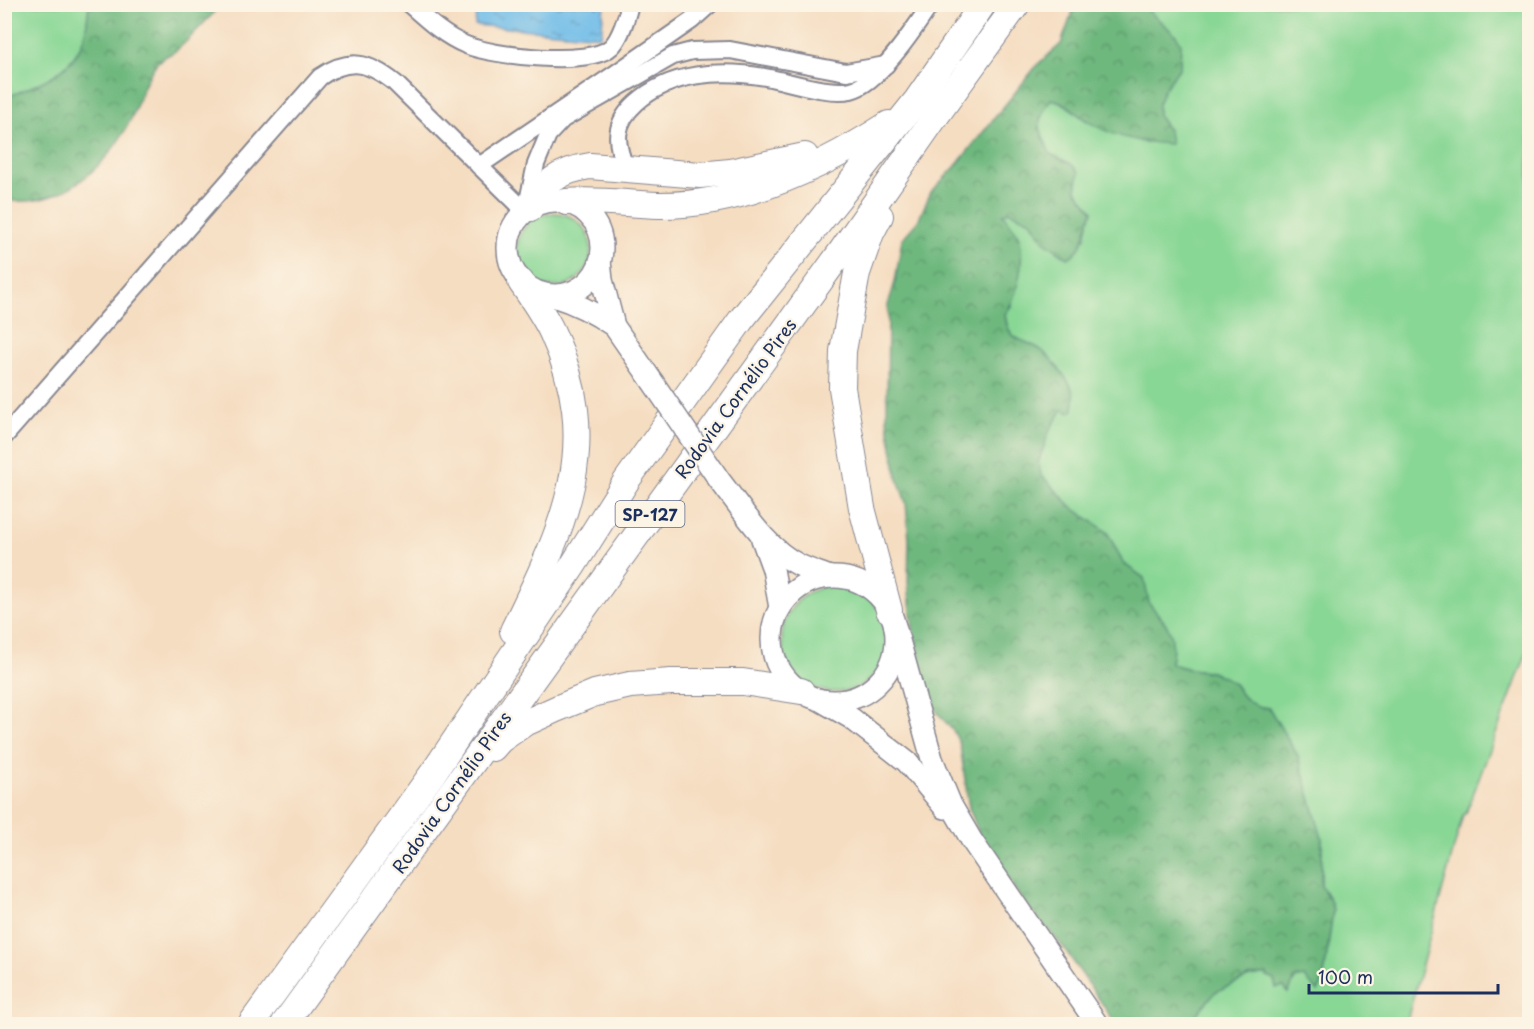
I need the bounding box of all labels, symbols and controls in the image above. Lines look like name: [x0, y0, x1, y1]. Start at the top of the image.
street label: Rodovia Cornélio Pires: [667, 312, 803, 484]
road number: SP-127: [616, 501, 684, 527]
street label: Rodovia Cornélio Pires: [385, 705, 517, 879]
scale bar: [1309, 957, 1498, 995]
text: 100 m: [1318, 963, 1373, 990]

